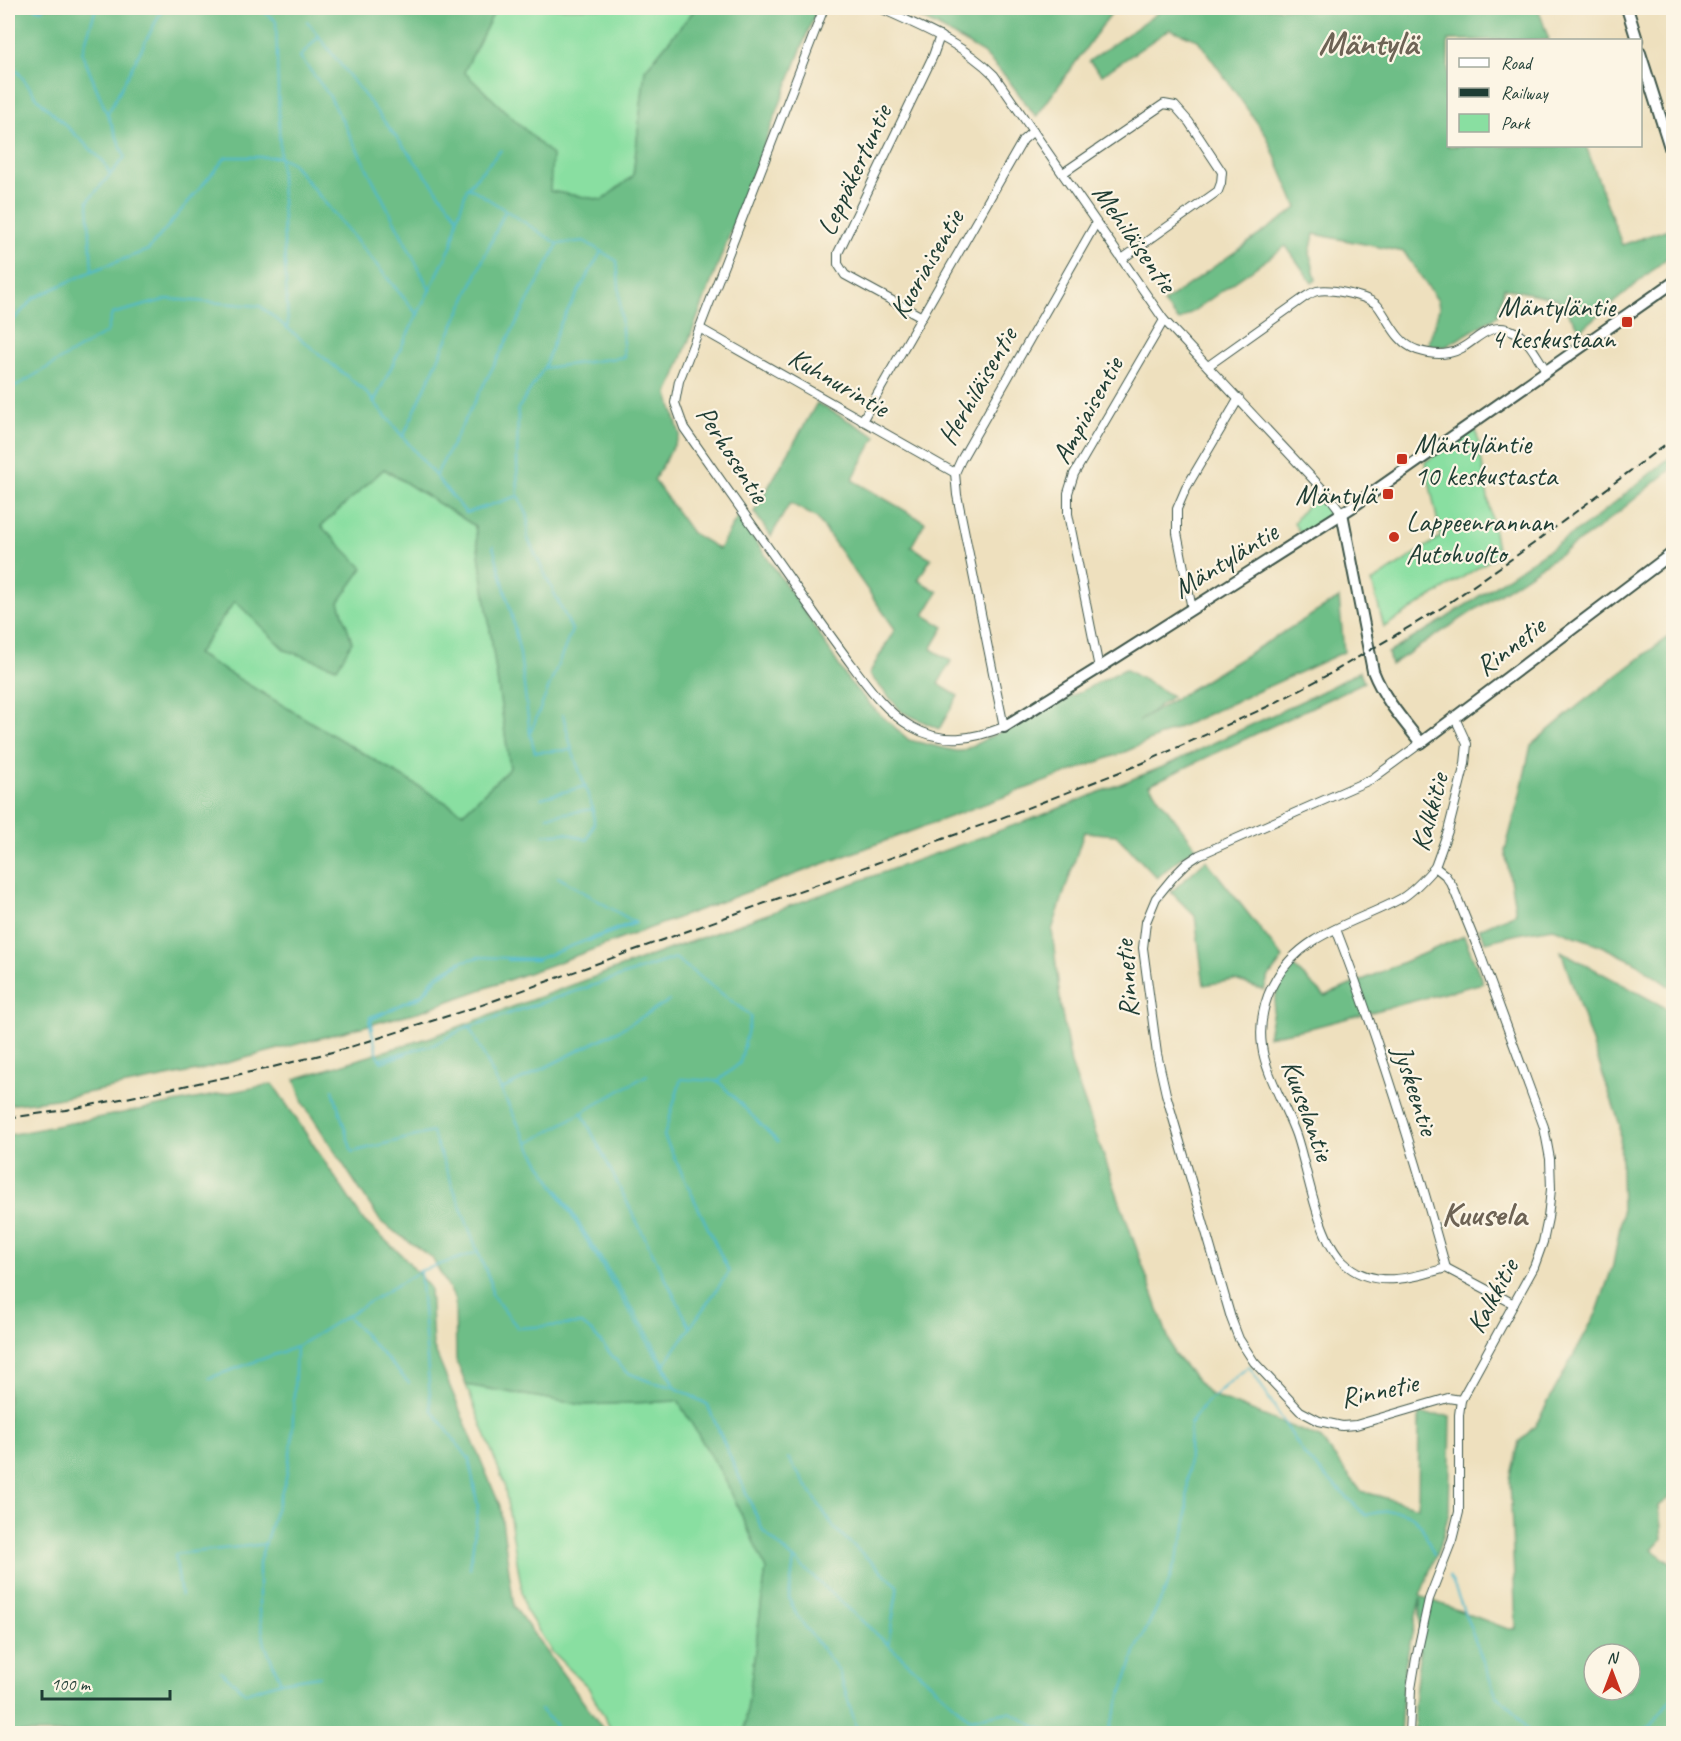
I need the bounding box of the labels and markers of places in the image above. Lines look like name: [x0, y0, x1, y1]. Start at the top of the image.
place label: Mäntyläntie 4 keskustaan: [1491, 289, 1617, 356]
marker: Mäntyläntie 4 keskustaan: [1620, 315, 1634, 329]
place label: Mäntyläntie 10 keskustasta: [1414, 426, 1559, 493]
marker: Mäntyläntie 10 keskustasta: [1395, 452, 1409, 466]
place label: Mäntylä: [1295, 477, 1378, 512]
marker: Mäntylä: [1381, 487, 1395, 501]
place label: Lappeenrannan Autohuolto: [1406, 504, 1555, 571]
marker: Lappeenrannan Autohuolto: [1387, 530, 1401, 544]

